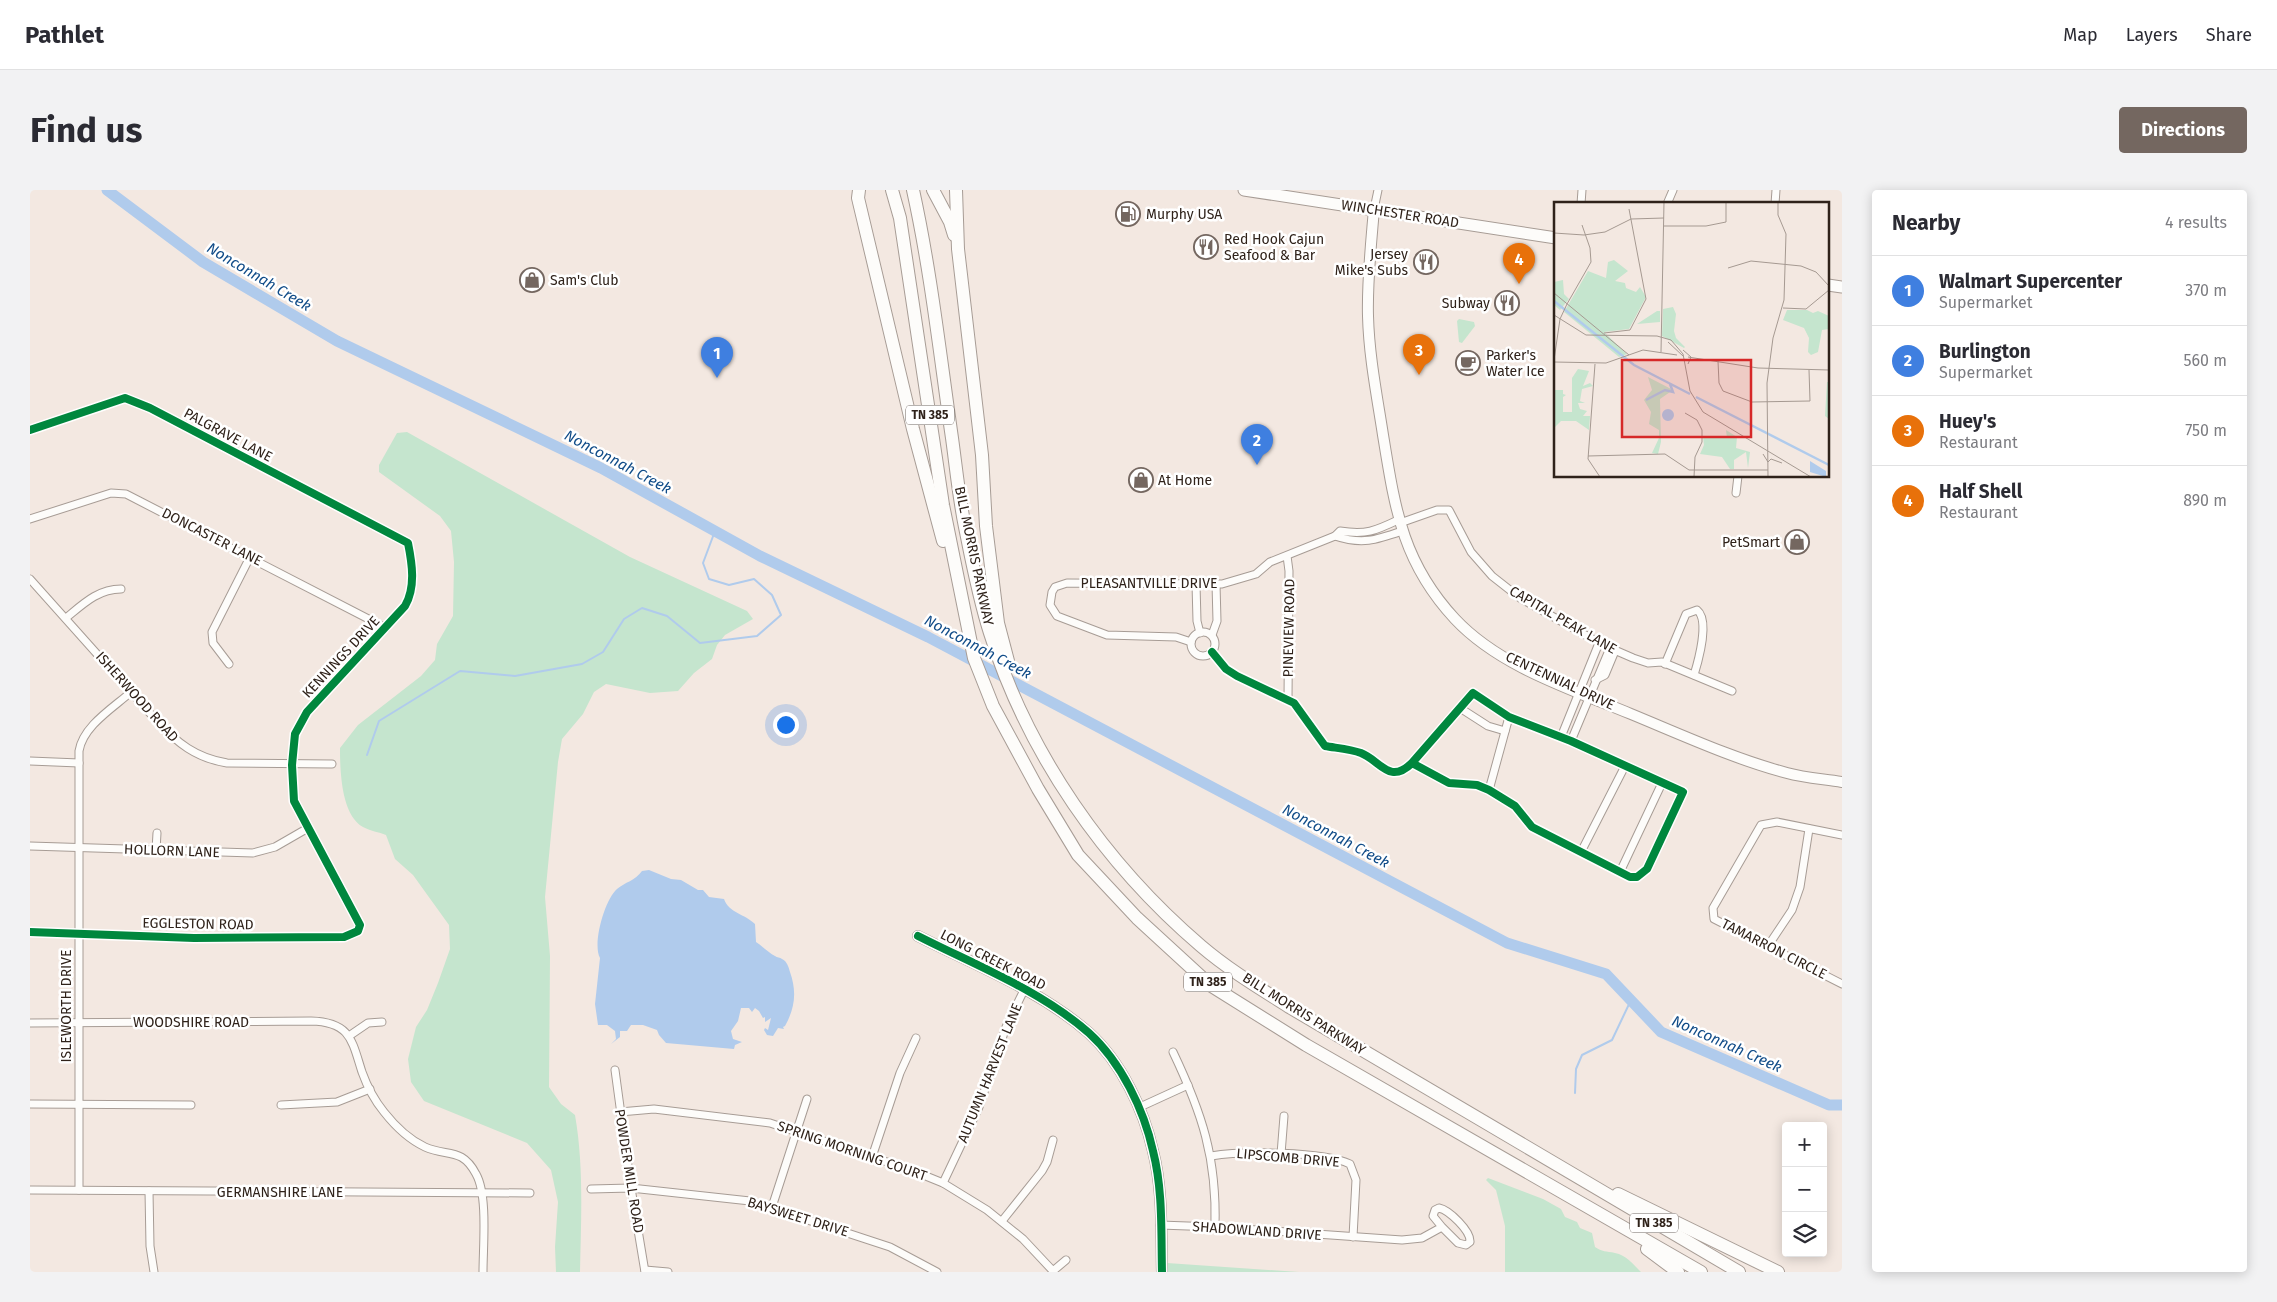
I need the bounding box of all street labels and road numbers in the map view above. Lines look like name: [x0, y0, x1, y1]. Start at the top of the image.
street label: WINCHESTER ROAD: [1340, 196, 1460, 232]
street label: PALGRAVE LANE: [181, 405, 275, 465]
road number: TN 385: [906, 406, 954, 424]
street label: BILL MORRIS PARKWAY: [951, 485, 997, 627]
street label: DONCASTER LANE: [159, 504, 265, 570]
street label: PLEASANTVILLE DRIVE: [1081, 575, 1217, 592]
street label: PINEVIEW ROAD: [1280, 578, 1298, 678]
street label: CAPITAL PEAK LANE: [1506, 582, 1620, 658]
street label: KENNINGS DRIVE: [299, 613, 383, 701]
street label: ISHERWOOD ROAD: [92, 648, 182, 746]
street label: CENTENNIAL DRIVE: [1503, 648, 1617, 714]
street label: HOLLORN LANE: [124, 841, 220, 861]
street label: EGGLESTON ROAD: [142, 915, 254, 933]
street label: TAMARRON CIRCLE: [1719, 915, 1829, 983]
street label: LONG CREEK ROAD: [937, 926, 1049, 994]
street label: ISLEWORTH DRIVE: [58, 949, 75, 1063]
street label: BILL MORRIS PARKWAY: [1239, 969, 1369, 1059]
road number: TN 385: [1184, 972, 1232, 992]
street label: AUTUMN HARVEST LANE: [954, 1001, 1026, 1145]
street label: WOODSHIRE ROAD: [133, 1014, 249, 1031]
street label: POWDER MILL ROAD: [611, 1108, 647, 1234]
street label: SPRING MORNING COURT: [775, 1117, 930, 1185]
street label: LIPSCOMB DRIVE: [1236, 1145, 1340, 1171]
street label: GERMANSHIRE LANE: [217, 1184, 343, 1201]
street label: BAYSWEET DRIVE: [745, 1194, 851, 1240]
road number: TN 385: [1630, 1214, 1678, 1232]
street label: SHADOWLAND DRIVE: [1192, 1218, 1322, 1244]

